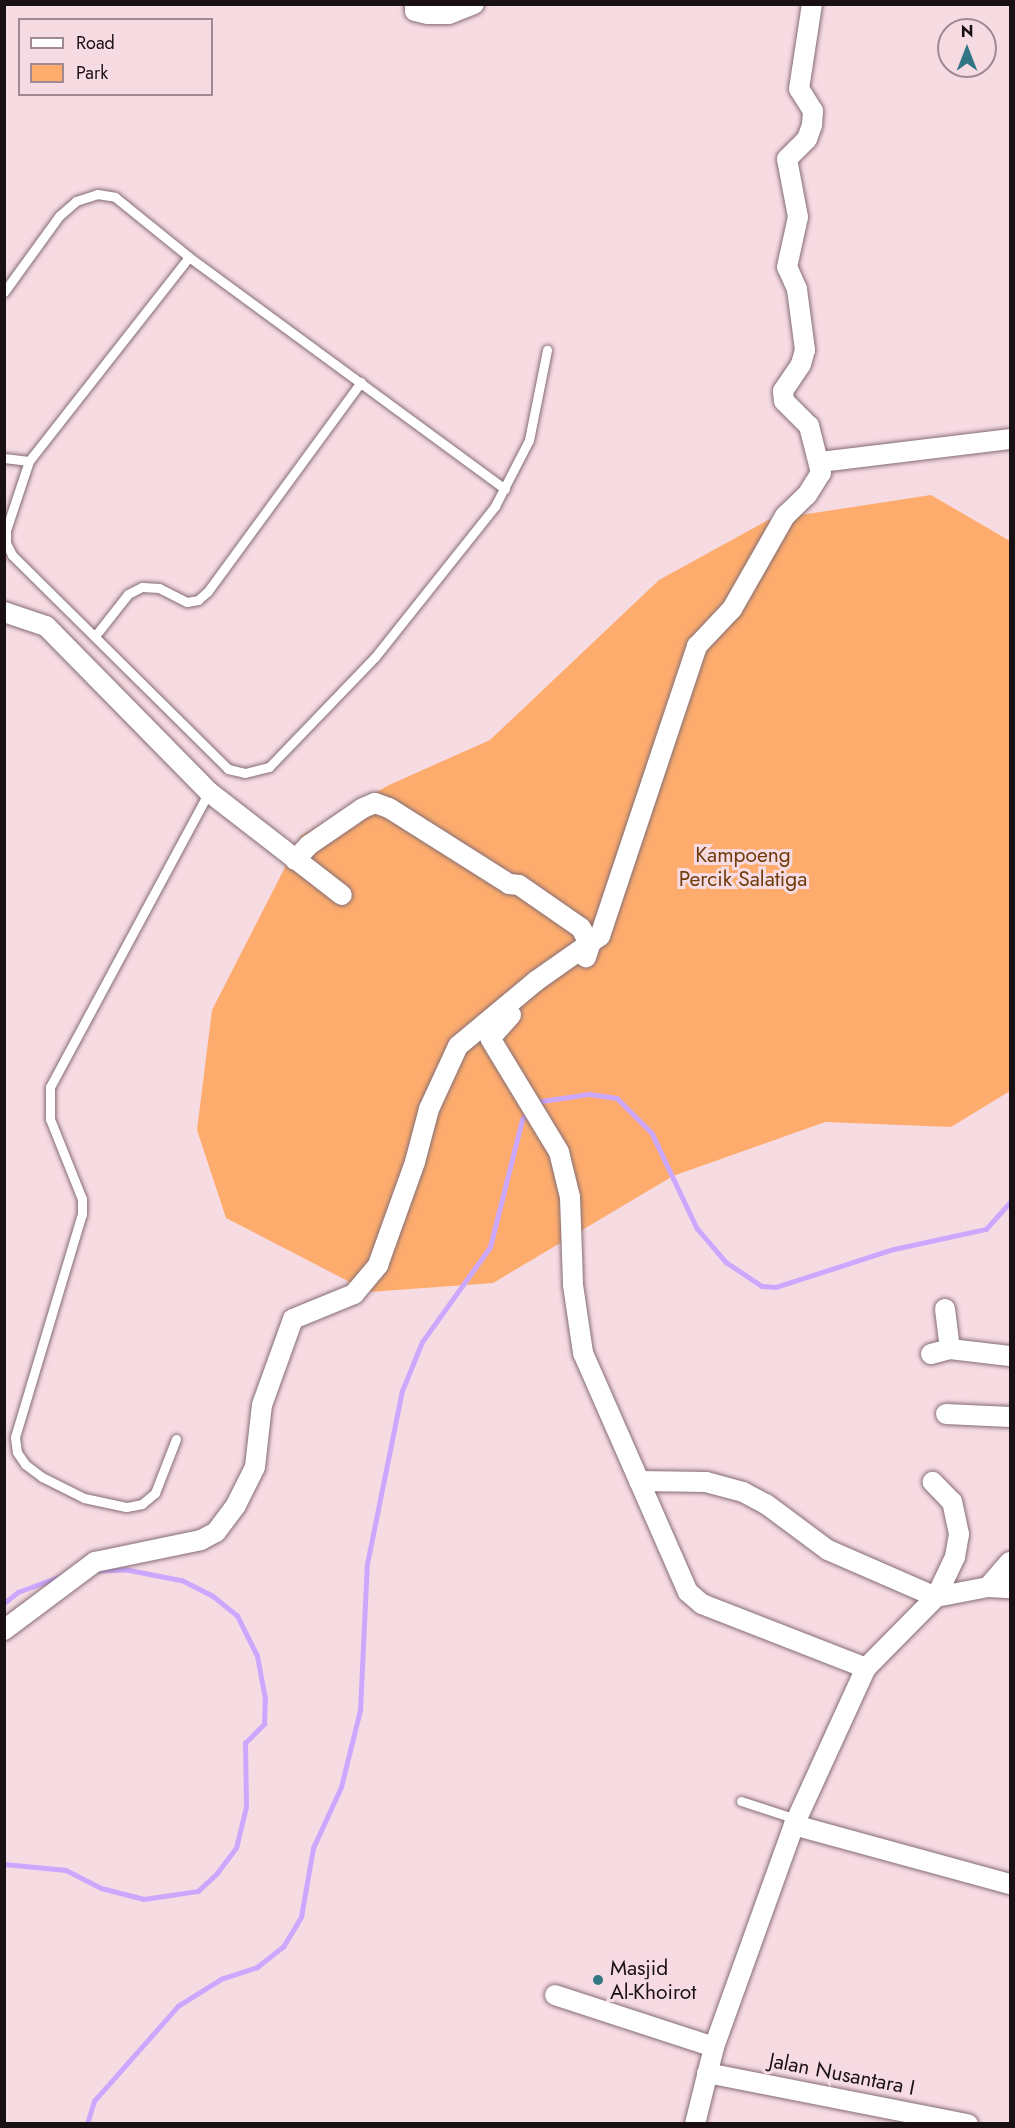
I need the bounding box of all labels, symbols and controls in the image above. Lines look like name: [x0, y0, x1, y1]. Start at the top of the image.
legend: [18, 18, 213, 96]
north arrow: [937, 18, 997, 78]
text: N: [961, 20, 973, 43]
text: Road: [76, 30, 115, 56]
text: Park: [76, 60, 108, 86]
park label: Kampoeng Percik Salatiga: [679, 842, 807, 892]
place label: Masjid Al-Khoirot: [610, 1955, 696, 2005]
marker: Masjid Al-Khoirot: [591, 1973, 605, 1987]
street label: Jalan Nusantara I: [767, 2047, 917, 2101]

